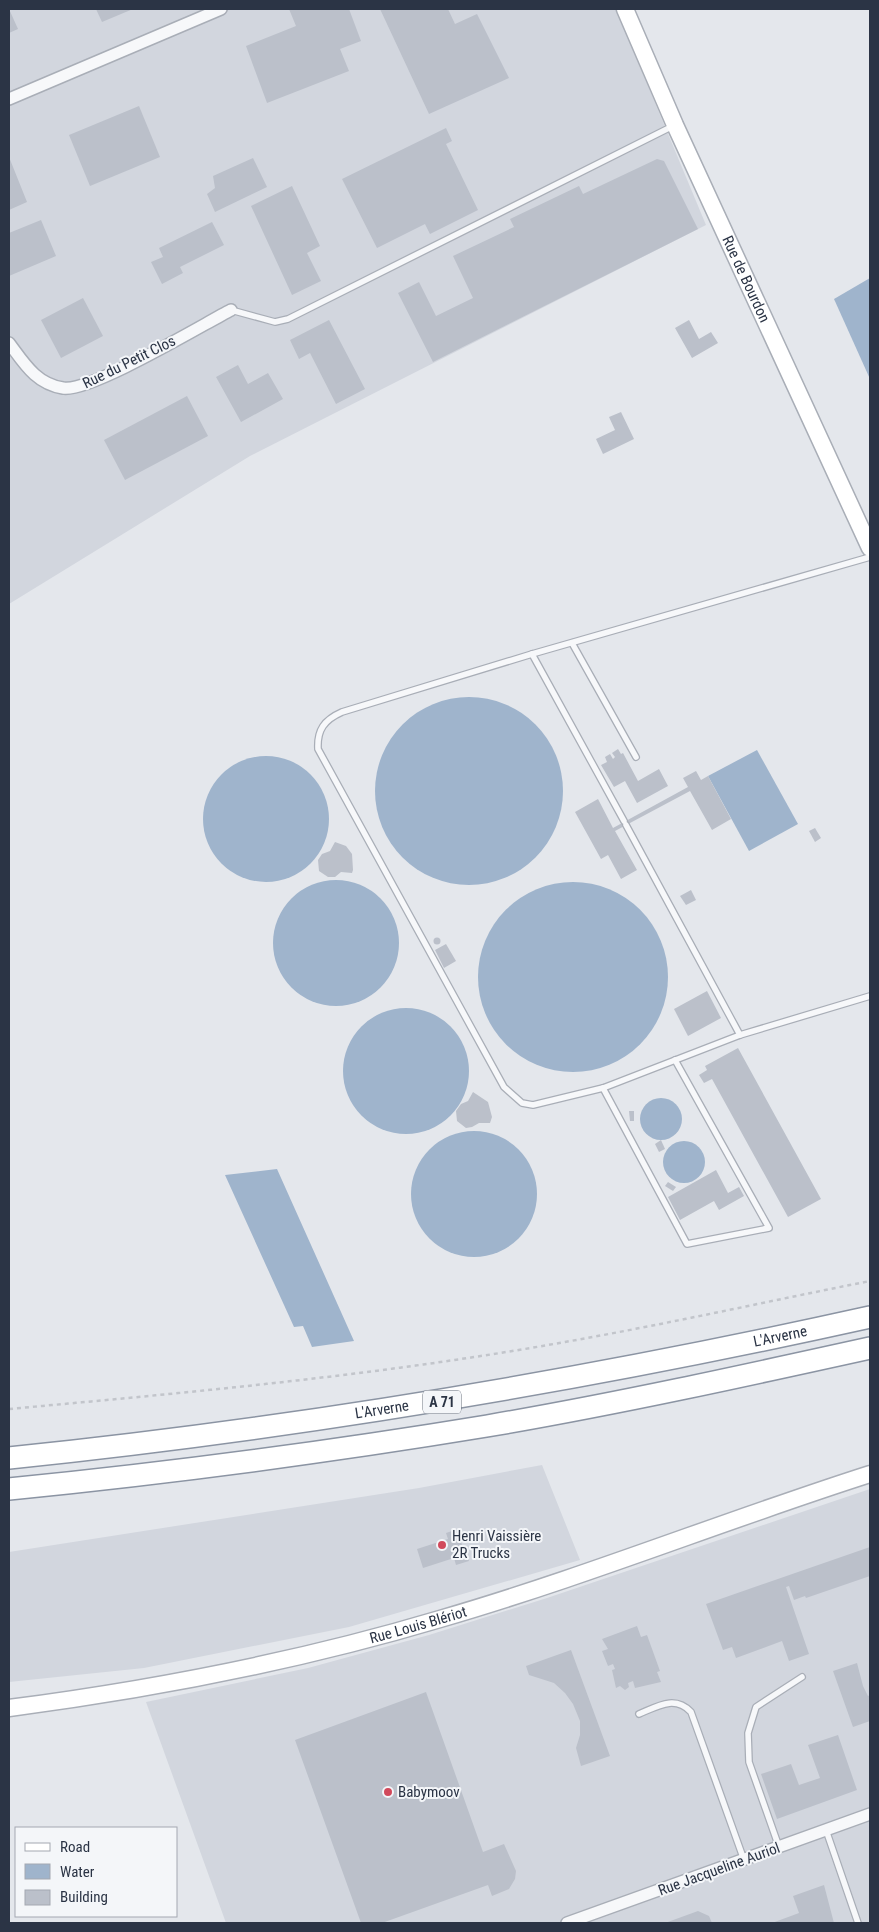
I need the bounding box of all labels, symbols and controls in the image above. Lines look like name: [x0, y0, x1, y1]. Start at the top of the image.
street label: Rue de Bourdon: [718, 233, 774, 325]
street label: Rue du Petit Clos: [80, 332, 179, 392]
street label: L'Arverne: [752, 1322, 809, 1351]
road number: A 71: [423, 1390, 461, 1414]
street label: L'Arverne: [354, 1396, 410, 1423]
place label: Henri Vaissière 2R Trucks: [452, 1527, 541, 1562]
marker: Henri Vaissière 2R Trucks: [436, 1539, 448, 1551]
street label: Rue Louis Blériot: [368, 1603, 469, 1647]
place label: Babymoov: [398, 1783, 460, 1801]
marker: Babymoov: [382, 1786, 394, 1798]
legend: [15, 1827, 178, 1917]
text: Road: [60, 1838, 90, 1856]
street label: Rue Jacqueline Auriol: [656, 1839, 782, 1899]
text: Water: [60, 1863, 95, 1881]
text: Building: [60, 1888, 108, 1906]

